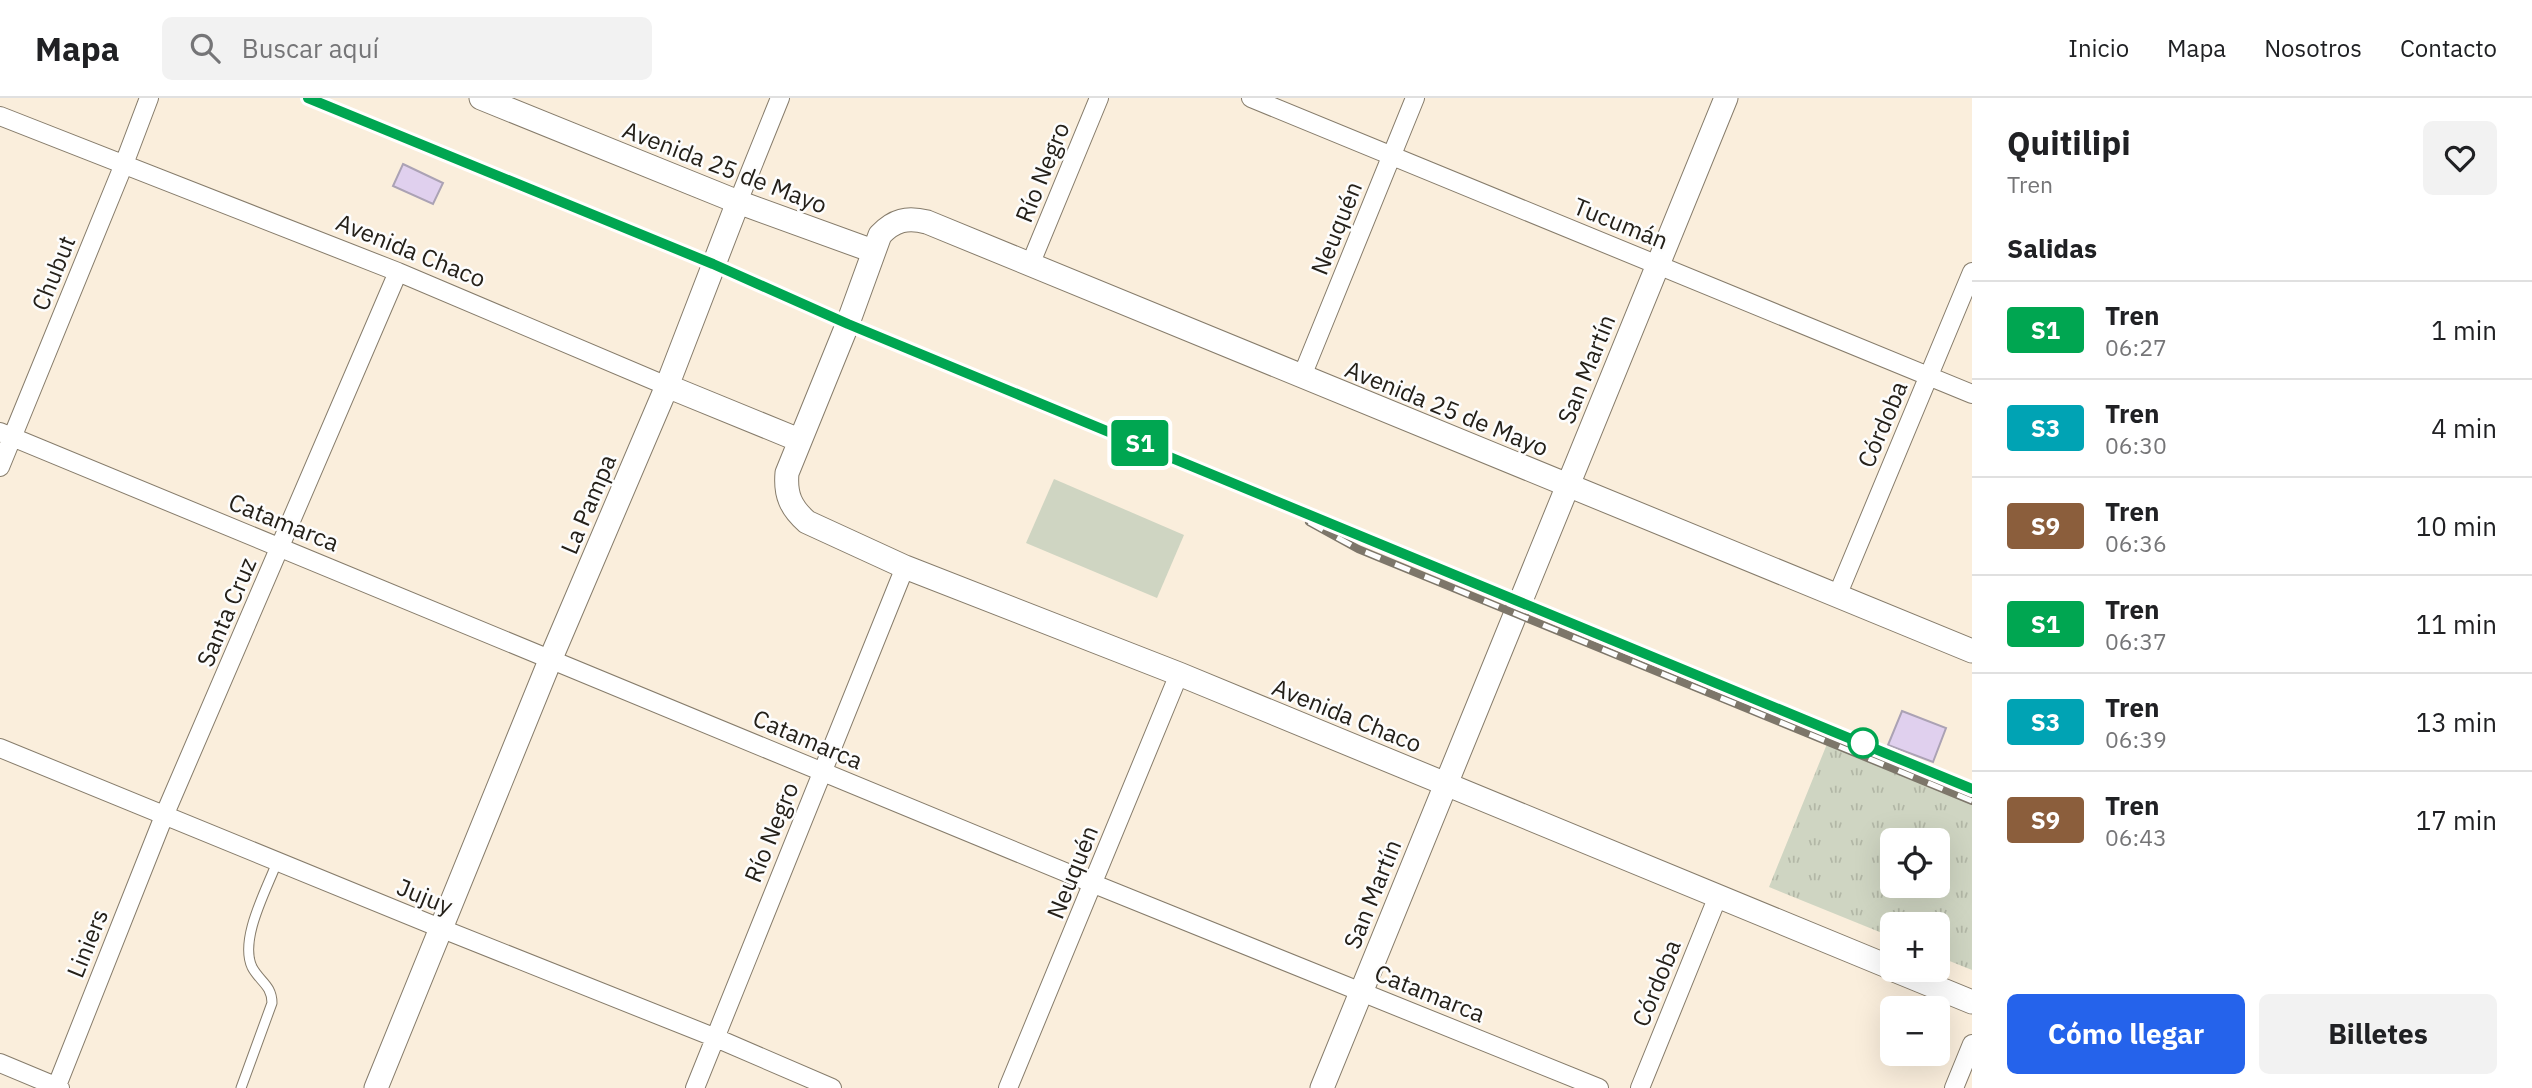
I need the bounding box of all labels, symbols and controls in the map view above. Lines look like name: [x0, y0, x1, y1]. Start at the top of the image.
search box: [162, 17, 652, 80]
text: Mapa: [35, 27, 120, 70]
icon: search: [186, 29, 224, 67]
text: Buscar aquí: [242, 31, 379, 65]
text: Inicio: [2068, 32, 2129, 64]
text: Mapa: [2167, 32, 2226, 64]
text: Nosotros: [2264, 32, 2362, 64]
text: Contacto: [2400, 32, 2497, 64]
street label: Avenida 25 de Mayo: [618, 113, 832, 221]
street label: Río Negro: [1007, 117, 1077, 227]
text: Quitilipi: [2007, 121, 2131, 164]
button: heart: [2423, 121, 2497, 195]
text: Tren: [2007, 169, 2053, 199]
street label: Neuquén: [1303, 177, 1369, 279]
street label: Tucumán: [1569, 190, 1673, 256]
street label: Avenida Chaco: [332, 205, 490, 295]
street label: Chubut: [24, 231, 82, 315]
text: Salidas: [2007, 231, 2097, 265]
text: Tren: [2105, 298, 2160, 332]
street label: San Martín: [1550, 310, 1622, 428]
text: 1 min: [2431, 313, 2497, 347]
text: S1: [2031, 314, 2060, 346]
text: 06:27: [2105, 332, 2167, 362]
street label: Avenida 25 de Mayo: [1341, 353, 1553, 463]
street label: Córdoba: [1849, 376, 1915, 472]
text: Tren: [2105, 396, 2160, 430]
text: 4 min: [2431, 411, 2497, 445]
text: S3: [2031, 412, 2060, 444]
line badge: S1: [1108, 420, 1172, 466]
text: S1: [1125, 427, 1155, 459]
text: 06:30: [2105, 430, 2167, 460]
street label: La Pampa: [553, 449, 623, 559]
street label: Catamarca: [224, 485, 344, 559]
text: Tren: [2105, 494, 2160, 528]
text: 10 min: [2416, 509, 2497, 543]
text: S9: [2031, 510, 2060, 542]
text: 06:36: [2105, 528, 2167, 558]
street label: Santa Cruz: [189, 552, 263, 672]
text: Tren: [2105, 592, 2160, 626]
text: 11 min: [2416, 607, 2497, 641]
text: S1: [2031, 608, 2060, 640]
text: 06:37: [2105, 626, 2167, 656]
street label: Avenida Chaco: [1268, 670, 1426, 760]
text: Tren: [2105, 690, 2160, 724]
street label: Catamarca: [748, 702, 868, 777]
text: 13 min: [2416, 705, 2497, 739]
text: S3: [2031, 706, 2060, 738]
text: 06:39: [2105, 724, 2167, 754]
unlabelled marker: [1848, 728, 1878, 758]
street label: Río Negro: [736, 777, 806, 887]
text: Tren: [2105, 788, 2160, 822]
text: 17 min: [2416, 803, 2497, 837]
text: S9: [2031, 804, 2060, 836]
street label: Neuquén: [1039, 821, 1105, 923]
text: 06:43: [2105, 822, 2167, 852]
map controls: [1880, 828, 1950, 1066]
button: locate: [1880, 828, 1950, 898]
street label: San Martín: [1336, 835, 1408, 953]
street label: Jujuy: [392, 870, 458, 922]
street label: Liniers: [59, 904, 115, 982]
button: +: [1880, 912, 1950, 982]
street label: Córdoba: [1624, 935, 1688, 1031]
street label: Catamarca: [1370, 956, 1490, 1030]
button: Cómo llegar: [2007, 994, 2245, 1074]
button: Billetes: [2259, 994, 2497, 1074]
button: −: [1880, 996, 1950, 1066]

